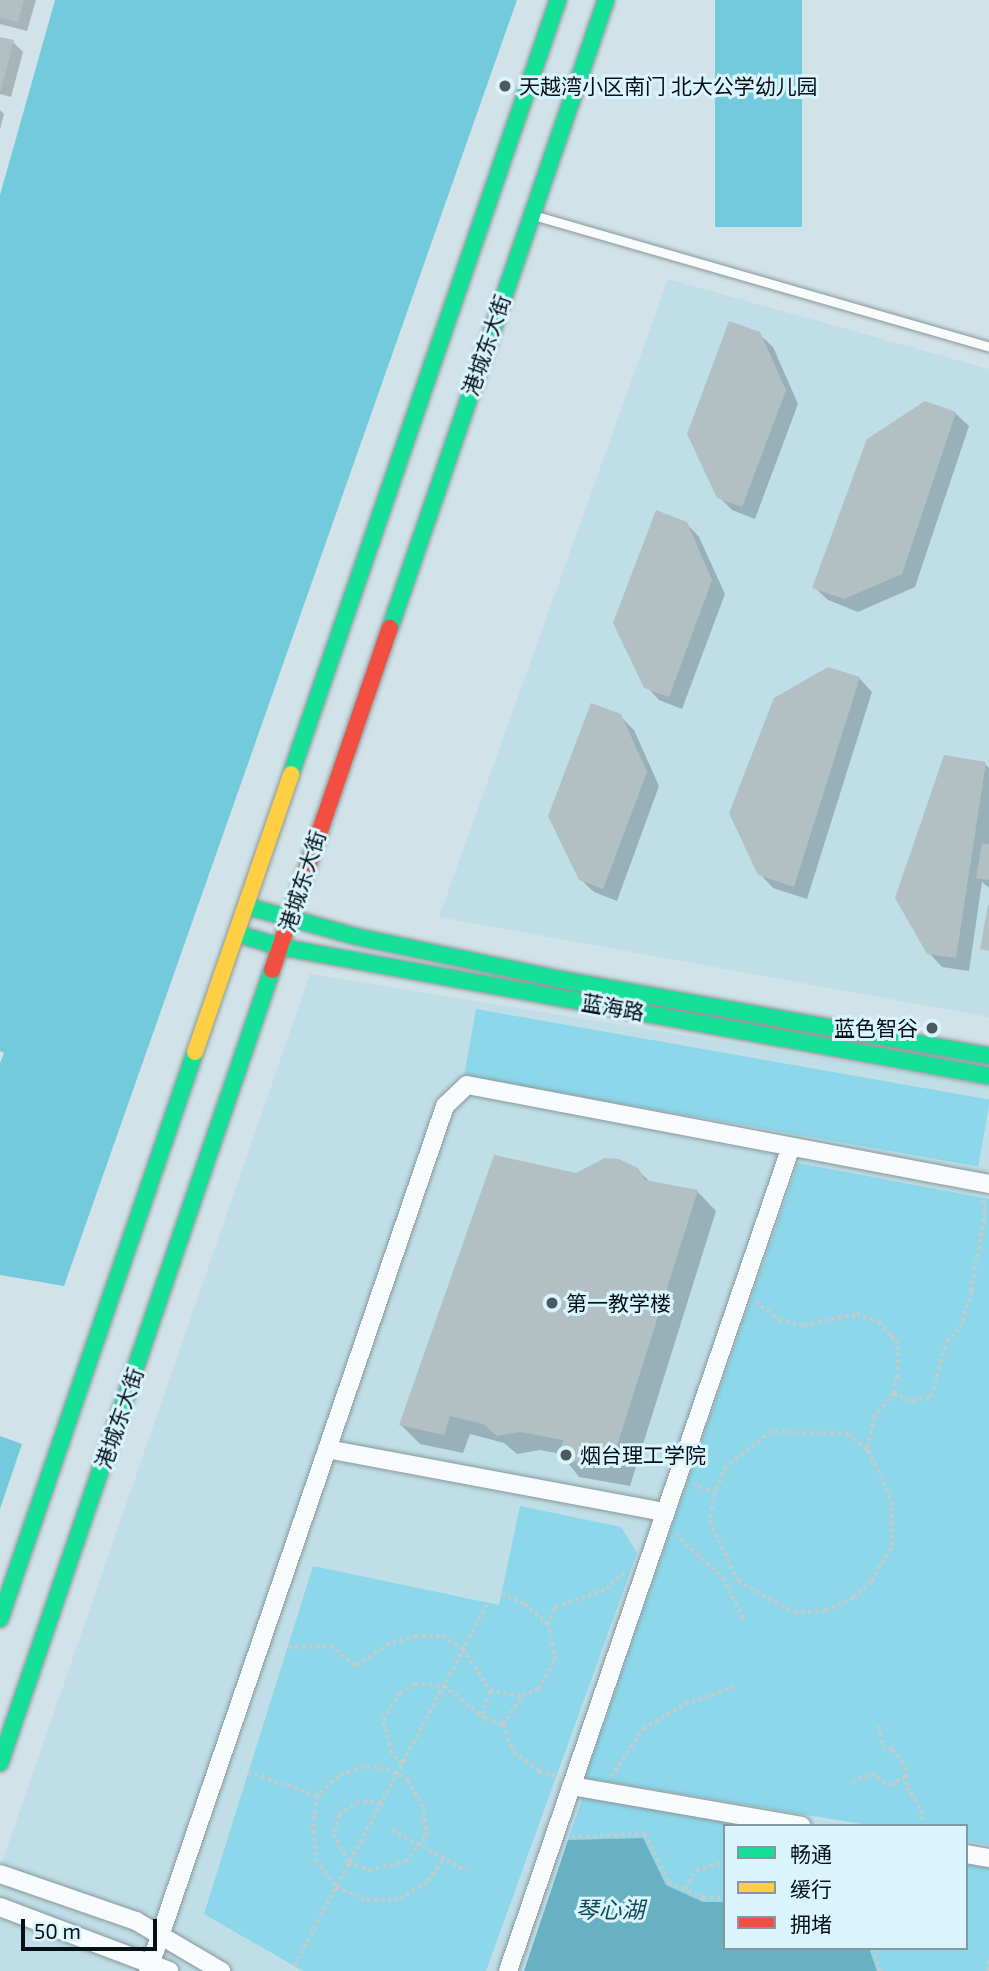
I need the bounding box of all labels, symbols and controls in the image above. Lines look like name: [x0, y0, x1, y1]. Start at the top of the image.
place label: 天越湾小区南门 北大公学幼儿园: [519, 73, 818, 99]
marker: 天越湾小区南门 北大公学幼儿园: [497, 78, 513, 94]
street label: 港城东大街: [457, 291, 515, 399]
street label: 港城东大街: [274, 827, 330, 935]
street label: 蓝海路: [580, 989, 646, 1025]
place label: 蓝色智谷: [834, 1015, 918, 1041]
marker: 蓝色智谷: [924, 1020, 940, 1036]
place label: 第一教学楼: [566, 1290, 671, 1316]
marker: 第一教学楼: [544, 1295, 560, 1311]
street label: 港城东大街: [90, 1364, 148, 1472]
place label: 烟台理工学院: [580, 1442, 706, 1468]
marker: 烟台理工学院: [558, 1447, 574, 1463]
legend: [723, 1824, 968, 1950]
text: 畅通: [790, 1841, 832, 1866]
text: 缓行: [790, 1876, 832, 1901]
water label: 琴心湖: [576, 1895, 644, 1923]
scale bar: [24, 1904, 161, 1948]
text: 拥堵: [790, 1911, 832, 1936]
text: 50 m: [34, 1918, 81, 1943]

